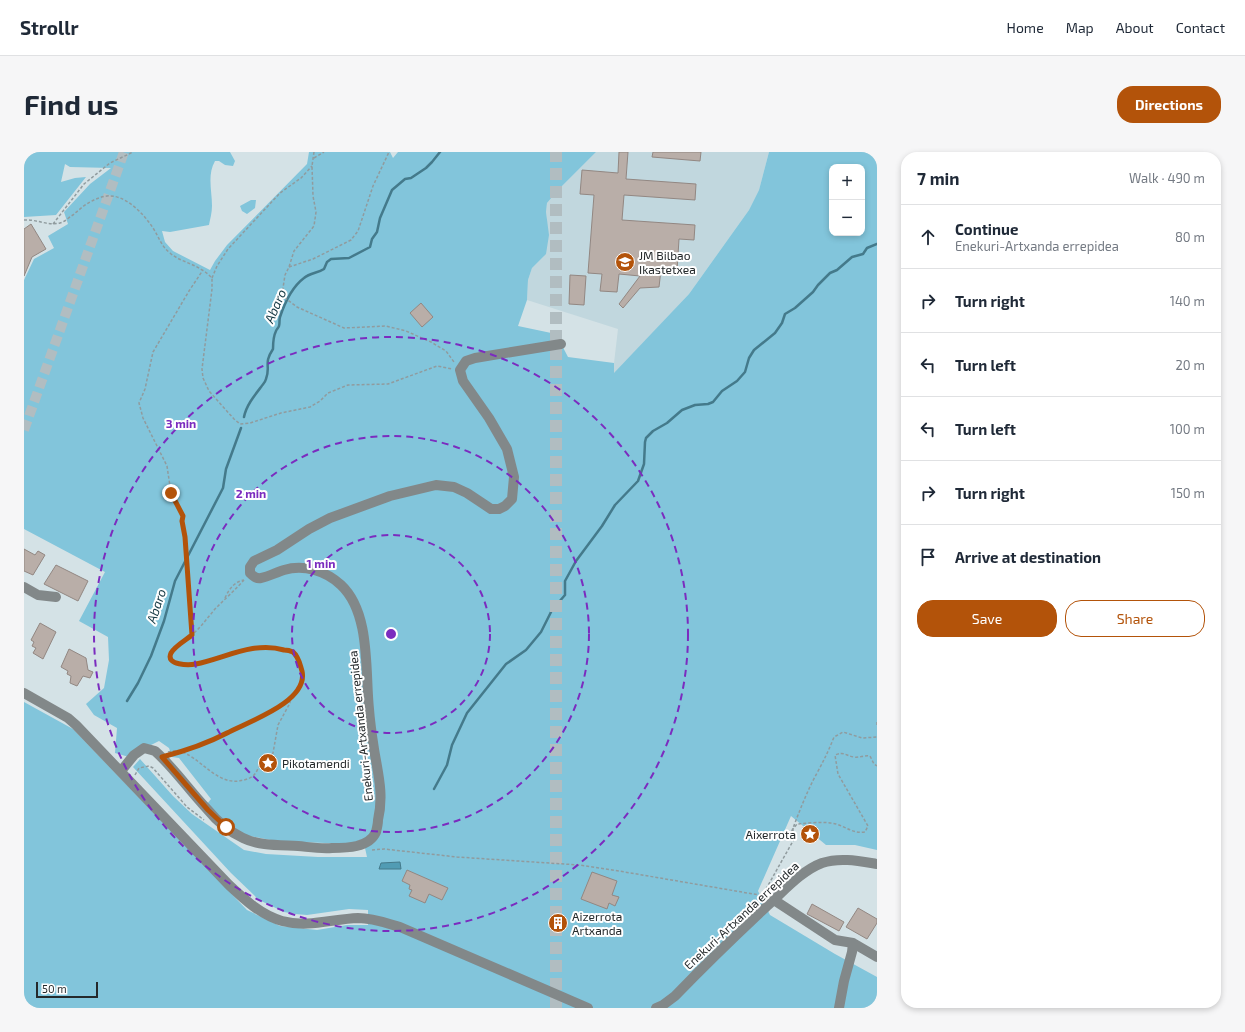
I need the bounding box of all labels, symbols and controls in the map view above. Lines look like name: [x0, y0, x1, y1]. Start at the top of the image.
text: Strollr: [20, 16, 79, 39]
text: Home: [1007, 19, 1044, 36]
text: Map: [1066, 19, 1094, 36]
text: About: [1116, 19, 1154, 36]
text: Contact: [1176, 19, 1225, 36]
button: Directions: [1117, 86, 1221, 123]
text: Find us: [24, 87, 118, 121]
map controls: [829, 164, 865, 236]
button: +: [829, 164, 865, 200]
text: 7 min: [917, 168, 960, 188]
text: Walk · 490 m: [1129, 170, 1205, 186]
button: −: [829, 200, 865, 236]
text: Continue: [955, 220, 1018, 238]
icon: ahead: [917, 226, 939, 248]
text: 80 m: [1175, 229, 1205, 245]
text: Enekuri-Artxanda errepidea: [955, 238, 1119, 254]
place label: JM Bilbao Ikastetxea: [639, 248, 696, 276]
school or university icon: JM Bilbao Ikastetxea: [614, 251, 636, 273]
water label: Abaro: [260, 287, 289, 326]
icon: right: [917, 290, 939, 312]
text: Turn right: [955, 292, 1025, 310]
text: 140 m: [1170, 293, 1205, 309]
icon: left: [917, 354, 939, 376]
text: Turn left: [955, 356, 1016, 374]
text: 20 m: [1176, 357, 1205, 373]
text: 3 min: [166, 416, 196, 430]
icon: left: [917, 418, 939, 440]
text: Turn left: [955, 420, 1016, 438]
text: 100 m: [1170, 421, 1205, 437]
icon: right: [917, 482, 939, 504]
route end: [162, 484, 180, 502]
text: Turn right: [955, 484, 1025, 502]
text: 150 m: [1171, 485, 1205, 501]
text: 2 min: [236, 486, 266, 500]
icon: arrive: [917, 546, 939, 568]
text: Arrive at destination: [955, 548, 1101, 566]
text: 1 min: [307, 556, 335, 570]
water label: Abaro: [143, 587, 169, 626]
button: Save: [917, 600, 1057, 637]
button: Share: [1065, 600, 1205, 637]
centre of rings: [384, 627, 398, 641]
street label: Enekuri-Artxanda errepidea: [345, 650, 375, 802]
place icon: Pikotamendi: [257, 752, 279, 774]
place label: Pikotamendi: [282, 756, 350, 770]
route start: [217, 818, 235, 836]
place icon: Aixerrota: [799, 823, 821, 845]
place label: Aixerrota: [745, 827, 796, 841]
street label: Enekuri-Artxanda errepidea: [681, 858, 801, 972]
place label: Aizerrota Artxanda: [572, 909, 622, 937]
building icon: Aizerrota Artxanda: [547, 912, 569, 934]
scale bar: [36, 980, 98, 999]
text: 50 m: [42, 982, 67, 995]

